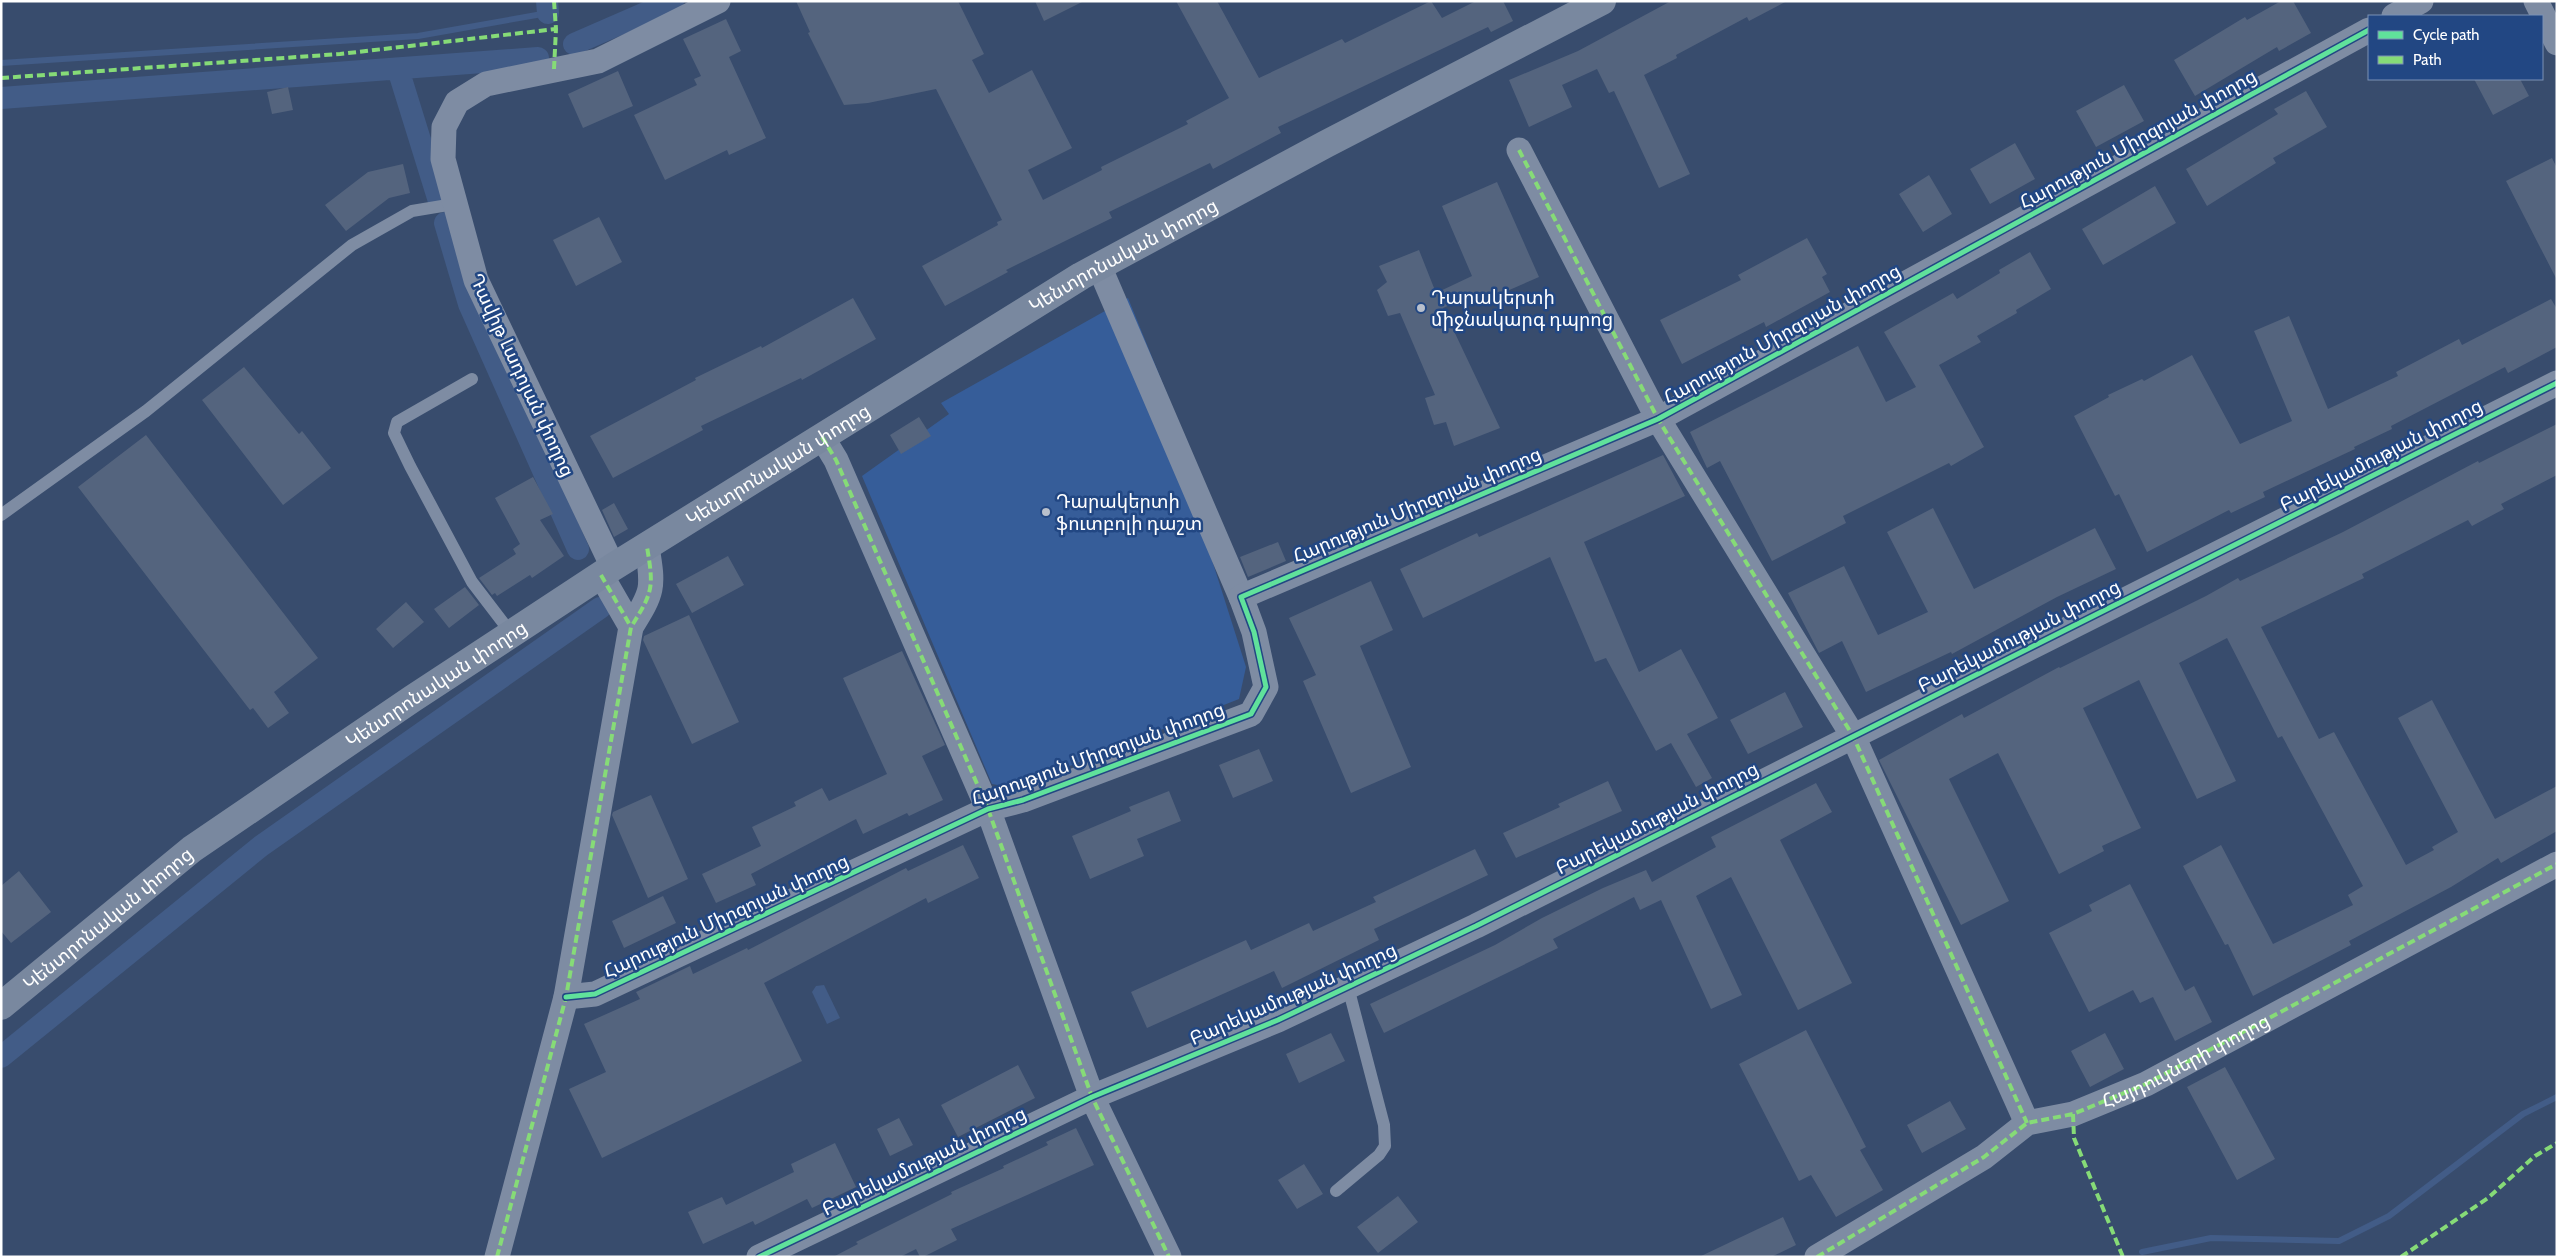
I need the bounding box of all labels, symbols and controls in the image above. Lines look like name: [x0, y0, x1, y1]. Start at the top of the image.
legend: [2368, 15, 2543, 80]
text: Cycle path: [2413, 26, 2479, 44]
text: Path: [2413, 51, 2442, 69]
street label: Հարություն Միրզոյան փողոց: [2015, 64, 2261, 214]
street label: Կենտրոնական փողոց: [1024, 193, 1221, 317]
street label: Հարություն Միրզոյան փողոց: [1659, 259, 1905, 409]
street label: Դավիթ Լադոյան փողոց: [465, 270, 579, 480]
place label: Դարակերտի միջնակարգ դպրոց: [1431, 286, 1613, 331]
marker: Դարակերտի միջնակարգ դպրոց: [1415, 302, 1427, 314]
street label: Բարեկամության փողոց: [2276, 394, 2486, 516]
street label: Կենտրոնական փողոց: [681, 399, 874, 530]
street label: Հարություն Միրզոյան փողոց: [1289, 442, 1545, 568]
place label: Դարակերտի ֆուտբոլի դաշտ: [1056, 490, 1202, 535]
marker: Դարակերտի ֆուտբոլի դաշտ: [1040, 506, 1052, 518]
street label: Բարեկամության փողոց: [1914, 575, 2124, 697]
street label: Կենտրոնական փողոց: [341, 615, 531, 752]
street label: Հարություն Միրզոյան փողոց: [968, 697, 1228, 811]
street label: Բարեկամության փողոց: [1552, 757, 1762, 879]
street label: Կենտրոնական փողոց: [18, 842, 197, 995]
street label: Հարություն Միրզոյան փողոց: [600, 849, 852, 983]
street label: Բարեկամության փողոց: [1186, 938, 1400, 1050]
street label: Հայդուկների փողոց: [2098, 1008, 2274, 1113]
street label: Բարեկամության փողոց: [818, 1101, 1030, 1221]

